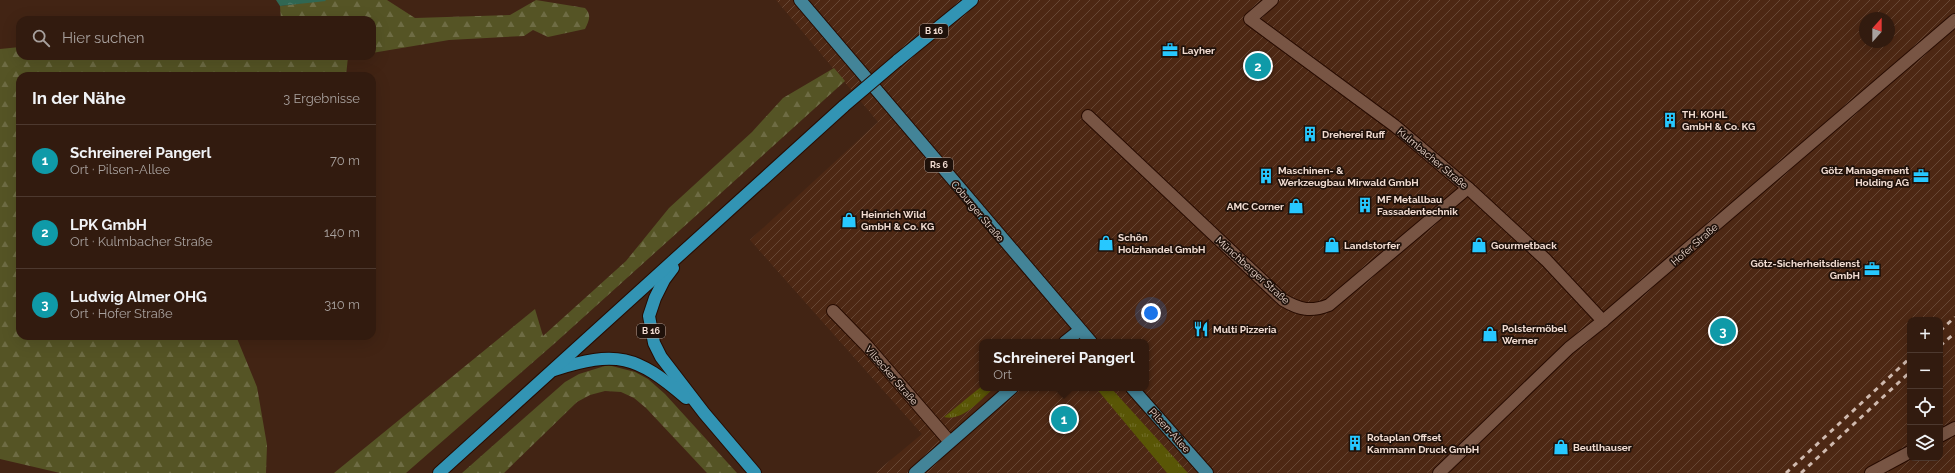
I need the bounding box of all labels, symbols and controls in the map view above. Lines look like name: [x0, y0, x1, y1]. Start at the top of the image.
north arrow: [1859, 12, 1895, 48]
search box: [16, 16, 376, 60]
road number: B 16: [920, 24, 948, 38]
icon: search: [30, 27, 52, 49]
text: Hier suchen: [62, 29, 145, 47]
office icon: Layher: [1161, 41, 1179, 59]
place label: Layher: [1182, 45, 1215, 56]
pin: 2: [1245, 51, 1271, 81]
text: In der Nähe: [32, 88, 126, 108]
text: 3 Ergebnisse: [283, 91, 360, 106]
place label: TH. KOHL GmbH & Co. KG: [1682, 109, 1755, 132]
building icon: TH. KOHL GmbH & Co. KG: [1661, 111, 1679, 129]
building icon: Dreherei Ruff: [1301, 125, 1319, 143]
street label: Kulmbacher Straße: [1395, 126, 1470, 191]
place label: Dreherei Ruff: [1322, 129, 1385, 140]
text: Schreinerei Pangerl: [70, 144, 211, 162]
text: 1: [42, 153, 48, 168]
text: 70 m: [330, 153, 360, 168]
road number: Rs 6: [925, 158, 953, 172]
text: Ort · Pilsen-Allee: [70, 162, 170, 177]
place label: Maschinen- & Werkzeugbau Mirwald GmbH: [1278, 165, 1419, 188]
place label: Götz Management Holding AG: [1821, 165, 1909, 188]
building icon: Maschinen- & Werkzeugbau Mirwald GmbH: [1257, 167, 1275, 185]
office icon: Götz Management Holding AG: [1912, 167, 1930, 185]
street label: Coburger Straße: [949, 179, 1006, 244]
place label: MF Metallbau Fassadentechnik: [1377, 194, 1458, 217]
building icon: MF Metallbau Fassadentechnik: [1356, 196, 1374, 214]
shop icon: AMC Corner: [1287, 197, 1305, 215]
place label: AMC Corner: [1227, 201, 1284, 212]
place label: Heinrich Wild GmbH & Co. KG: [861, 209, 934, 232]
shop icon: Heinrich Wild GmbH & Co. KG: [840, 211, 858, 229]
text: LPK GmbH: [70, 216, 147, 234]
street label: Hofer Straße: [1669, 221, 1720, 267]
text: 2: [41, 225, 49, 240]
text: 140 m: [324, 225, 360, 240]
place label: Schön Holzhandel GmbH: [1118, 232, 1205, 255]
text: Ort · Kulmbacher Straße: [70, 234, 213, 249]
shop icon: Schön Holzhandel GmbH: [1097, 234, 1115, 252]
street label: Münchberger Straße: [1214, 235, 1292, 306]
shop icon: Landstorfer: [1323, 236, 1341, 254]
shop icon: Gourmetback: [1470, 236, 1488, 254]
place label: Landstorfer: [1344, 240, 1400, 251]
place label: Gourmetback: [1491, 240, 1557, 251]
place label: Götz-Sicherheitsdienst GmbH: [1751, 258, 1860, 281]
office icon: Götz-Sicherheitsdienst GmbH: [1863, 260, 1881, 278]
text: Ludwig Almer OHG: [70, 288, 207, 306]
text: 3: [41, 297, 49, 312]
text: 310 m: [324, 297, 360, 312]
your location: [1141, 303, 1161, 323]
text: Ort · Hofer Straße: [70, 306, 173, 321]
pin: 3: [1710, 316, 1736, 346]
map controls: [1907, 317, 1943, 461]
button: +: [1907, 317, 1943, 353]
restaurant icon: Multi Pizzeria: [1192, 320, 1210, 338]
place label: Polstermöbel Werner: [1502, 323, 1568, 346]
road number: B 16: [637, 324, 665, 338]
place label: Multi Pizzeria: [1213, 324, 1277, 335]
shop icon: Polstermöbel Werner: [1481, 325, 1499, 343]
popup: [979, 339, 1149, 391]
street label: Vilsecker Straße: [863, 344, 920, 407]
text: Schreinerei Pangerl: [993, 349, 1135, 367]
button: −: [1907, 353, 1943, 389]
text: Ort: [993, 367, 1012, 382]
button: locate: [1907, 389, 1943, 425]
pin: 1: [1051, 404, 1077, 434]
street label: Pilsen-Allee: [1147, 406, 1192, 455]
button: layers: [1907, 425, 1943, 461]
place label: Rotaplan Offset Kammann Druck GmbH: [1367, 432, 1479, 455]
building icon: Rotaplan Offset Kammann Druck GmbH: [1346, 434, 1364, 452]
shop icon: Beutlhauser: [1552, 438, 1570, 456]
place label: Beutlhauser: [1573, 442, 1632, 453]

